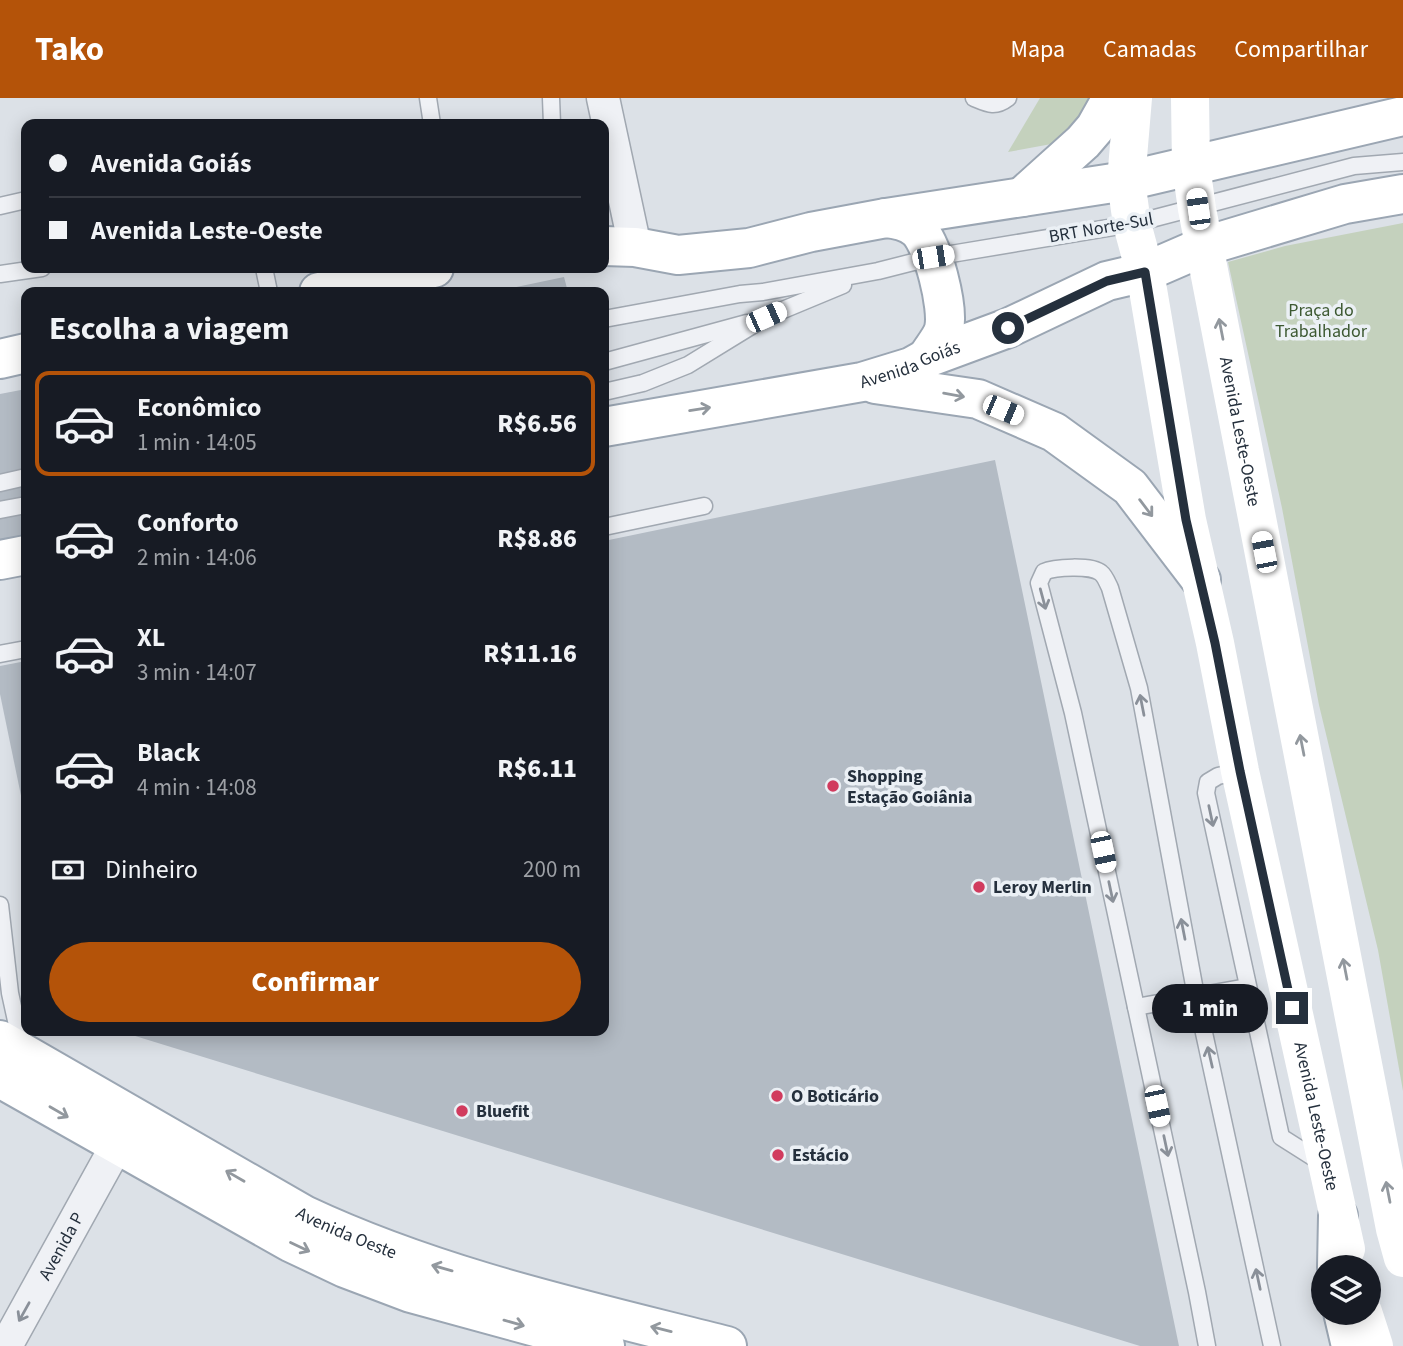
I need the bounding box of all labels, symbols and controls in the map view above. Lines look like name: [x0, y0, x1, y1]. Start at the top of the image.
text: Tako: [35, 26, 104, 73]
text: Mapa: [1010, 32, 1065, 67]
text: Camadas: [1103, 32, 1196, 67]
text: Compartilhar: [1234, 32, 1368, 67]
text: Avenida Goiás: [91, 145, 252, 182]
car: [1185, 187, 1212, 231]
street label: BRT Norte-Sul: [1047, 207, 1155, 249]
text: Avenida Leste-Oeste: [91, 212, 323, 249]
car: [911, 243, 956, 271]
park label: Praça do Trabalhador: [1275, 298, 1368, 344]
car: [743, 299, 790, 335]
text: Escolha a viagem: [49, 306, 289, 352]
route start: [992, 312, 1024, 344]
one-way arrow: [1214, 318, 1227, 341]
street label: Avenida Goiás: [857, 334, 964, 394]
street label: Avenida Leste-Oeste: [1213, 354, 1267, 508]
text: Econômico: [137, 389, 262, 426]
one-way arrow: [942, 389, 965, 402]
icon: car: [53, 392, 116, 455]
car: [980, 392, 1027, 428]
one-way arrow: [688, 402, 711, 415]
text: R$6.56: [497, 405, 577, 442]
text: 1 min · 14:05: [137, 426, 257, 459]
one-way arrow: [1139, 498, 1154, 517]
text: Conforto: [137, 504, 239, 541]
icon: car: [53, 507, 116, 570]
text: R$8.86: [497, 520, 577, 557]
car: [1250, 529, 1279, 575]
text: 2 min · 14:06: [137, 541, 257, 574]
one-way arrow: [1037, 588, 1050, 610]
text: XL: [137, 619, 165, 656]
icon: car: [53, 622, 116, 685]
text: R$11.16: [483, 635, 577, 672]
text: 3 min · 14:07: [137, 656, 257, 689]
one-way arrow: [1135, 694, 1148, 717]
text: Black: [137, 734, 200, 771]
one-way arrow: [1294, 734, 1308, 757]
icon: car: [53, 737, 116, 800]
text: R$6.11: [497, 750, 577, 787]
place label: Shopping Estação Goiânia: [847, 764, 972, 810]
text: 4 min · 14:08: [137, 771, 257, 804]
marker: Shopping Estação Goiânia: [825, 778, 841, 794]
one-way arrow: [1205, 804, 1219, 827]
car: [1089, 829, 1118, 875]
icon: cash: [49, 851, 87, 889]
text: Dinheiro: [105, 851, 198, 888]
text: 200 m: [523, 853, 581, 886]
place label: Leroy Merlin: [993, 875, 1092, 900]
marker: Leroy Merlin: [971, 879, 987, 895]
one-way arrow: [1105, 880, 1119, 903]
one-way arrow: [1176, 918, 1189, 941]
button: Confirmar: [49, 942, 581, 1022]
one-way arrow: [1337, 958, 1351, 981]
callout: 1 min: [1152, 984, 1268, 1032]
text: 1 min: [1182, 992, 1238, 1025]
route end: [1276, 992, 1308, 1024]
street label: Avenida Leste-Oeste: [1288, 1039, 1345, 1193]
one-way arrow: [1203, 1046, 1216, 1069]
car: [1143, 1083, 1172, 1129]
place label: O Boticário: [791, 1084, 879, 1109]
marker: O Boticário: [769, 1088, 785, 1104]
place label: Bluefit: [476, 1099, 530, 1124]
marker: Bluefit: [454, 1103, 470, 1119]
one-way arrow: [49, 1105, 69, 1119]
one-way arrow: [1160, 1134, 1173, 1156]
place label: Estácio: [792, 1143, 849, 1168]
marker: Estácio: [770, 1147, 786, 1163]
one-way arrow: [225, 1169, 246, 1182]
one-way arrow: [1380, 1181, 1394, 1204]
street label: Avenida Oeste: [292, 1201, 400, 1265]
street label: Avenida P: [32, 1208, 90, 1285]
one-way arrow: [289, 1241, 310, 1254]
map controls: [1311, 1255, 1381, 1325]
button: layers: [1311, 1255, 1381, 1325]
one-way arrow: [431, 1261, 453, 1274]
one-way arrow: [1251, 1268, 1265, 1291]
one-way arrow: [17, 1301, 30, 1322]
one-way arrow: [503, 1317, 525, 1330]
one-way arrow: [650, 1322, 673, 1335]

